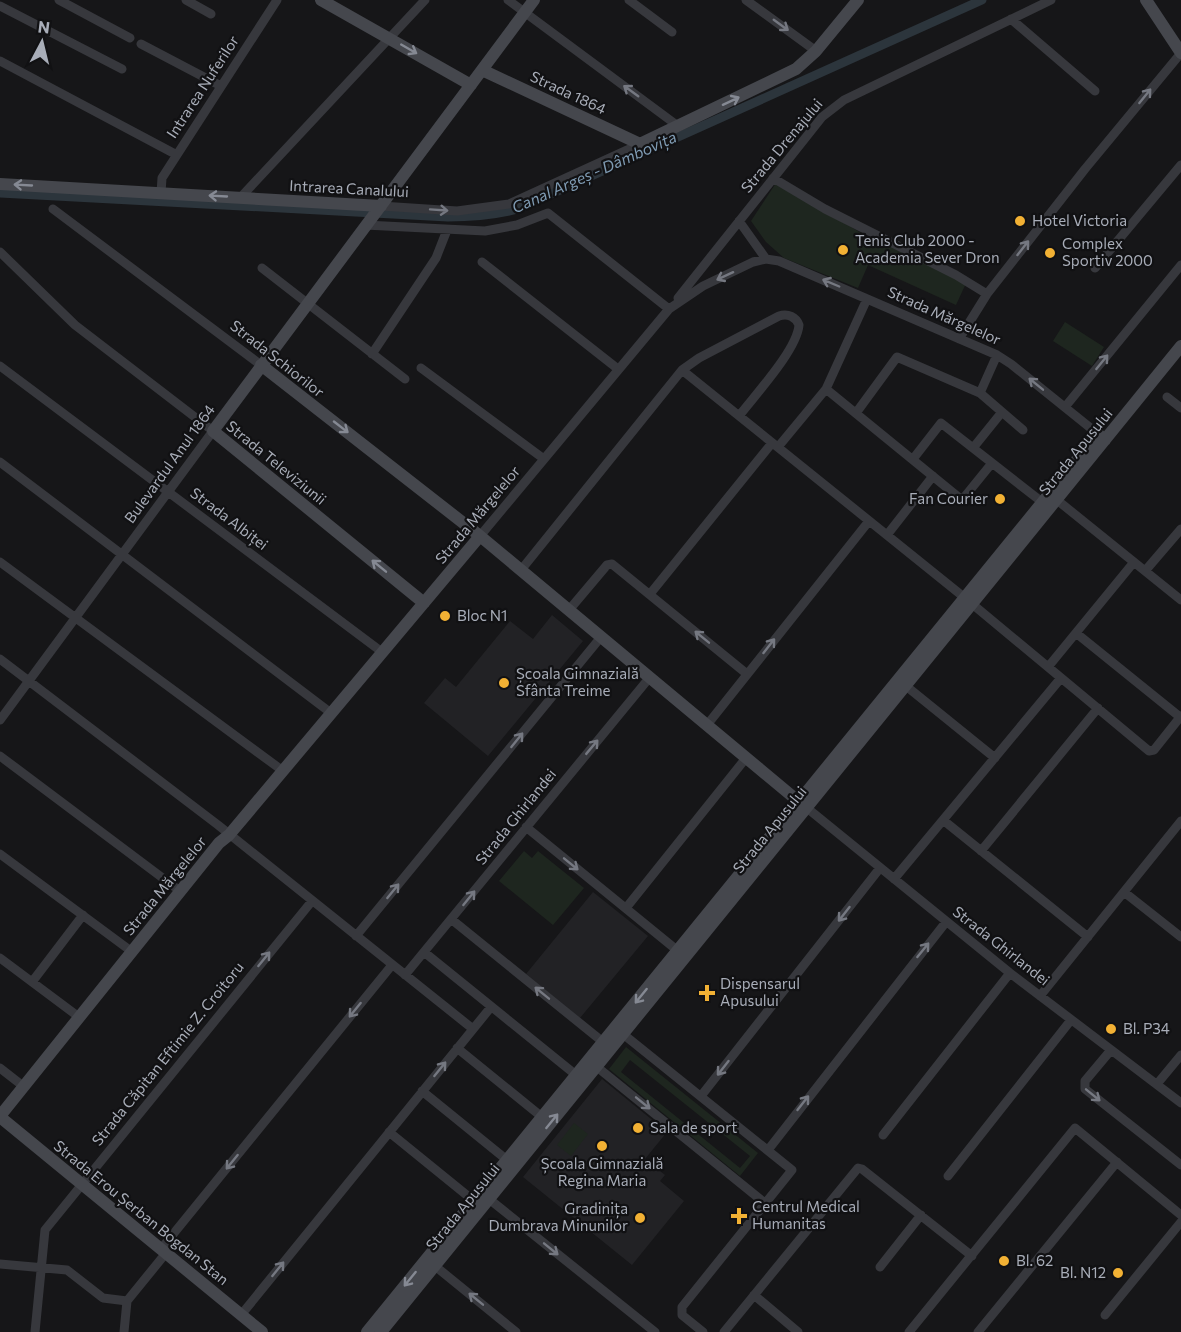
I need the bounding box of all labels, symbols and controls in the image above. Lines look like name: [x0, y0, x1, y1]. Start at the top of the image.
north arrow: [12, 12, 72, 72]
text: N: [37, 16, 51, 37]
one-way arrow: [772, 19, 788, 32]
street label: Intrarea Nuferilor: [162, 32, 242, 141]
one-way arrow: [400, 43, 417, 55]
street label: Strada 1864: [528, 67, 609, 117]
one-way arrow: [624, 85, 640, 97]
one-way arrow: [1139, 88, 1152, 104]
one-way arrow: [722, 94, 740, 106]
street label: Strada Drenajului: [737, 95, 826, 196]
water label: Canal Argeș - Dâmbovița: [508, 127, 680, 218]
street label: Intrarea Canalului: [289, 176, 409, 200]
one-way arrow: [13, 179, 33, 190]
one-way arrow: [208, 191, 228, 202]
one-way arrow: [429, 205, 449, 216]
place label: Hotel Victoria: [1032, 211, 1127, 229]
marker: Hotel Victoria: [1013, 214, 1027, 228]
place label: Tenis Club 2000 - Academia Sever Dron: [855, 231, 1000, 266]
place label: Complex Sportiv 2000: [1062, 234, 1153, 269]
one-way arrow: [1016, 240, 1029, 256]
marker: Tenis Club 2000 - Academia Sever Dron: [836, 243, 850, 257]
marker: Complex Sportiv 2000: [1043, 246, 1057, 260]
one-way arrow: [716, 270, 734, 282]
one-way arrow: [822, 277, 840, 288]
street label: Strada Mărgelelor: [885, 282, 1004, 348]
street label: Strada Schiorilor: [227, 316, 328, 400]
one-way arrow: [1095, 354, 1108, 370]
one-way arrow: [1028, 377, 1044, 390]
street label: Bulevardul Anul 1864: [120, 401, 218, 526]
street label: Strada Apusului: [1035, 404, 1116, 499]
street label: Strada Televiziunii: [223, 416, 330, 508]
one-way arrow: [332, 421, 348, 434]
street label: Strada Mărgelelor: [431, 462, 523, 567]
street label: Strada Albiței: [186, 483, 272, 555]
place label: Fan Courier: [909, 489, 988, 507]
marker: Fan Courier: [993, 492, 1007, 506]
one-way arrow: [372, 559, 387, 573]
place label: Bloc N1: [457, 606, 507, 624]
marker: Bloc N1: [438, 609, 452, 623]
one-way arrow: [695, 630, 710, 644]
one-way arrow: [763, 638, 776, 654]
place label: Școala Gimnazială Sfânta Treime: [516, 664, 639, 699]
marker: Școala Gimnazială Sfânta Treime: [497, 676, 511, 690]
one-way arrow: [510, 733, 524, 748]
one-way arrow: [586, 739, 599, 755]
street label: Strada Ghirlandei: [471, 765, 559, 868]
street label: Strada Apusului: [729, 782, 810, 877]
street label: Strada Mărgelelor: [119, 832, 210, 939]
one-way arrow: [563, 857, 579, 870]
one-way arrow: [387, 883, 400, 899]
one-way arrow: [462, 890, 475, 906]
street label: Strada Ghirlandei: [950, 902, 1054, 989]
one-way arrow: [837, 906, 850, 922]
one-way arrow: [917, 942, 930, 958]
one-way arrow: [258, 952, 271, 968]
street label: Strada Căpitan Eftimie Z. Croitoru: [87, 958, 247, 1149]
place label: Dispensarul Apusului: [720, 974, 800, 1009]
marker: Dispensarul Apusului: [698, 984, 716, 1002]
one-way arrow: [534, 986, 550, 999]
one-way arrow: [634, 988, 647, 1004]
one-way arrow: [349, 1002, 362, 1018]
place label: Bl. P34: [1123, 1019, 1170, 1037]
marker: Bl. P34: [1104, 1022, 1118, 1036]
one-way arrow: [717, 1059, 730, 1075]
one-way arrow: [434, 1061, 447, 1077]
one-way arrow: [1085, 1088, 1101, 1101]
one-way arrow: [797, 1096, 810, 1112]
one-way arrow: [634, 1097, 650, 1110]
one-way arrow: [546, 1113, 559, 1129]
place label: Sala de sport: [650, 1118, 737, 1136]
marker: Sala de sport: [631, 1121, 645, 1135]
street label: Strada Erou Șerban Bogdan Stan: [49, 1136, 233, 1290]
marker: Școala Gimnazială Regina Maria: [595, 1139, 609, 1153]
one-way arrow: [226, 1153, 239, 1169]
place label: Școala Gimnazială Regina Maria: [541, 1154, 663, 1189]
street label: Strada Apusului: [422, 1159, 503, 1254]
place label: Centrul Medical Humanitas: [752, 1197, 860, 1232]
place label: Gradinița Dumbrava Minunilor: [488, 1199, 628, 1234]
marker: Centrul Medical Humanitas: [730, 1207, 748, 1225]
marker: Gradinița Dumbrava Minunilor: [633, 1211, 647, 1225]
one-way arrow: [543, 1242, 558, 1256]
place label: Bl. 62: [1016, 1251, 1053, 1269]
marker: Bl. 62: [997, 1254, 1011, 1268]
one-way arrow: [271, 1261, 284, 1277]
place label: Bl. N12: [1060, 1263, 1106, 1281]
marker: Bl. N12: [1111, 1266, 1125, 1280]
one-way arrow: [403, 1271, 417, 1286]
one-way arrow: [469, 1292, 484, 1306]

